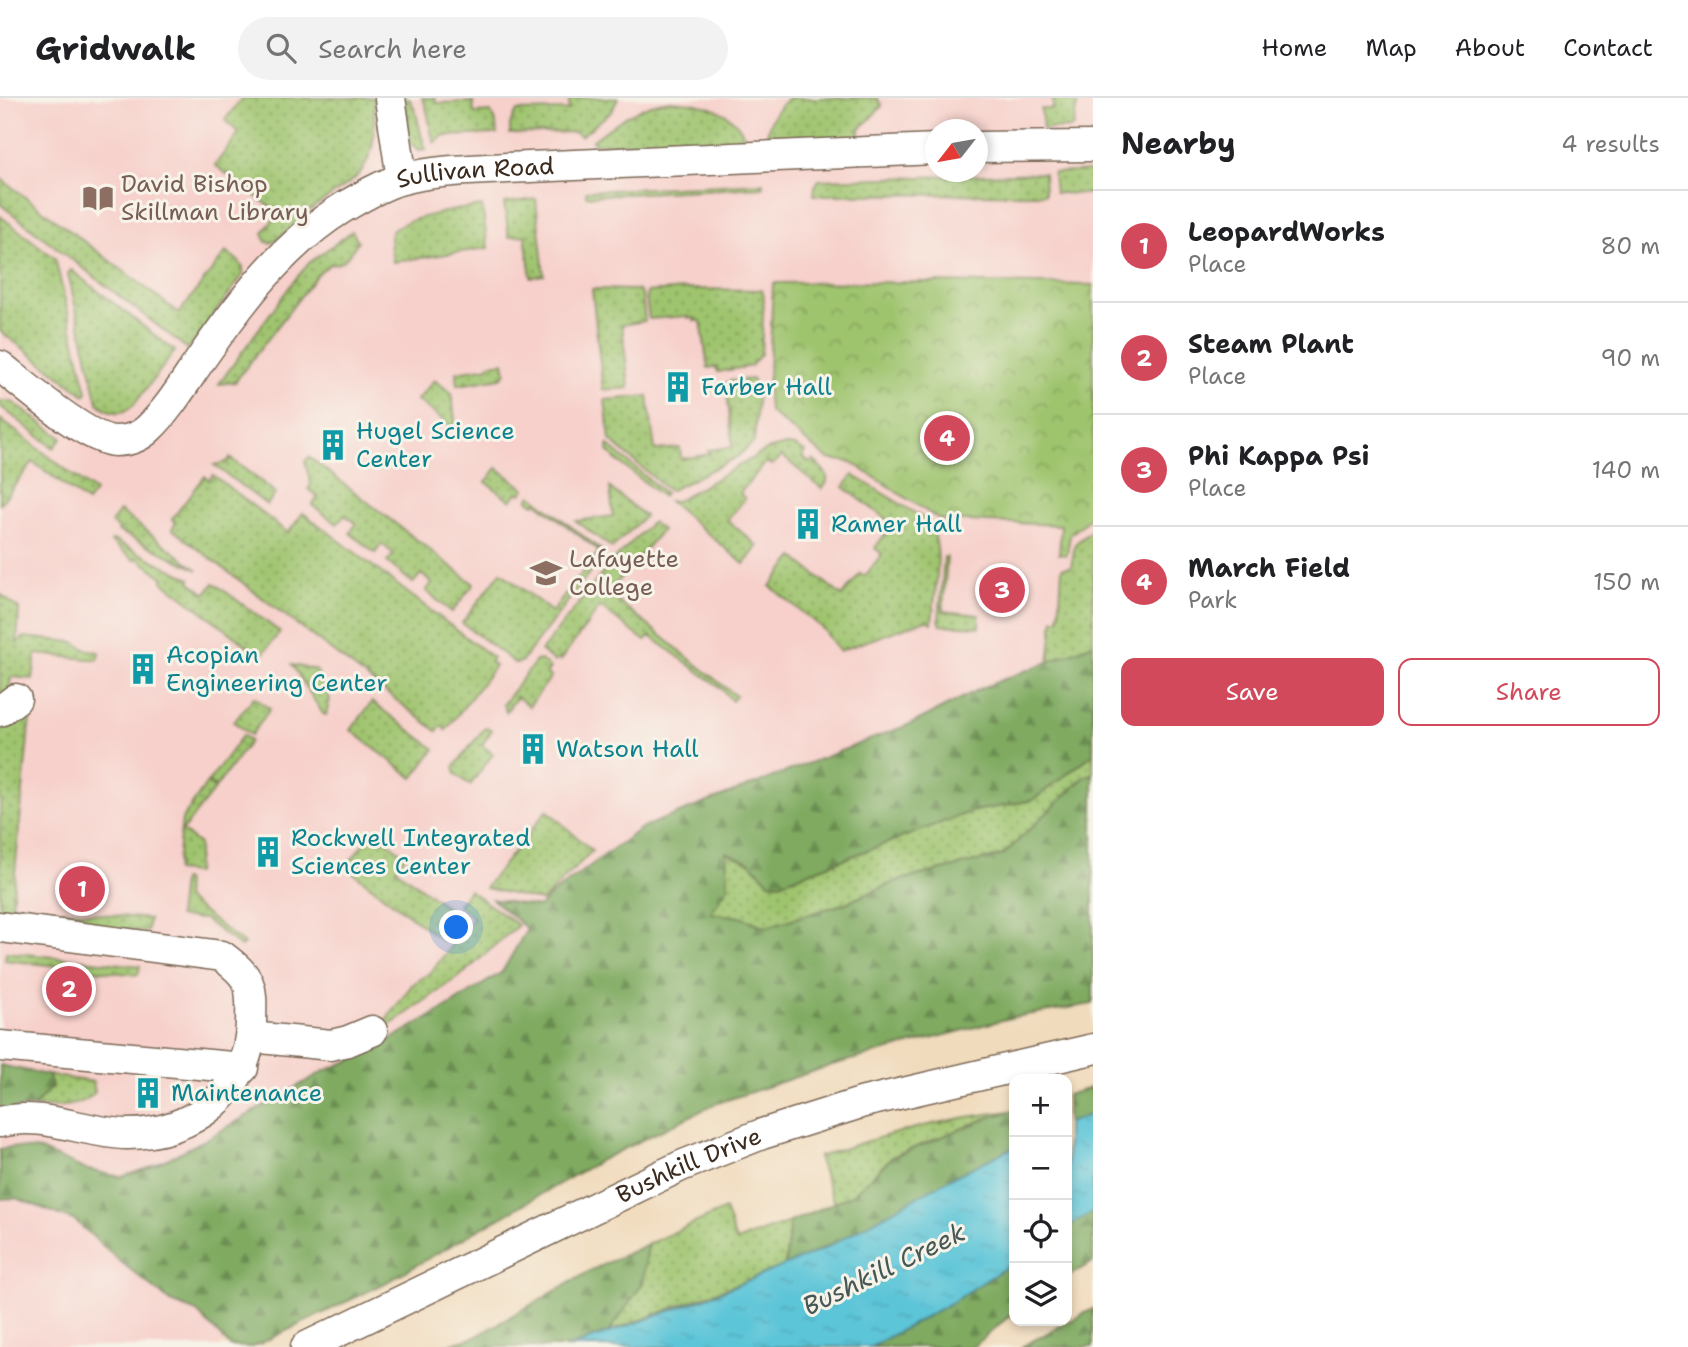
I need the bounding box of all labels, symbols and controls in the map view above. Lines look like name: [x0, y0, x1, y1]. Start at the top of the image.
search box: [238, 17, 728, 80]
text: Gridwalk: [35, 26, 196, 71]
icon: search: [262, 29, 300, 67]
text: Search here: [318, 31, 467, 66]
text: Home: [1261, 32, 1327, 64]
text: Map: [1365, 32, 1417, 64]
text: About: [1455, 32, 1525, 64]
text: Contact: [1563, 32, 1653, 64]
north arrow: [925, 119, 988, 182]
text: Nearby: [1121, 123, 1236, 164]
text: 4 results: [1561, 129, 1660, 159]
street label: Sullivan Road: [393, 150, 555, 196]
place label: David Bishop Skillman Library: [121, 168, 309, 228]
library icon: David Bishop Skillman Library: [81, 181, 115, 215]
text: LeopardWorks: [1188, 214, 1385, 249]
text: 1: [1139, 231, 1149, 261]
text: 80 m: [1601, 231, 1660, 261]
text: Place: [1188, 249, 1247, 279]
text: Steam Plant: [1188, 326, 1354, 361]
text: 2: [1136, 343, 1152, 373]
text: 90 m: [1600, 343, 1660, 373]
text: Place: [1188, 361, 1247, 391]
building icon: Farber Hall: [661, 370, 695, 404]
place label: Farber Hall: [701, 371, 832, 403]
pin: 4: [924, 412, 970, 464]
place label: Hugel Science Center: [356, 415, 515, 475]
building icon: Hugel Science Center: [316, 428, 350, 462]
text: Phi Kappa Psi: [1188, 438, 1369, 473]
text: 3: [1136, 455, 1152, 485]
text: 140 m: [1592, 455, 1660, 485]
text: Place: [1188, 473, 1247, 503]
building icon: Ramer Hall: [791, 507, 825, 541]
place label: Ramer Hall: [831, 508, 962, 540]
place label: Lafayette College: [569, 543, 679, 603]
text: March Field: [1188, 550, 1350, 585]
school or university icon: Lafayette College: [529, 556, 563, 590]
pin: 3: [979, 564, 1025, 616]
text: 4: [1136, 567, 1152, 597]
text: 150 m: [1593, 567, 1660, 597]
text: Park: [1188, 585, 1237, 615]
place label: Acopian Engineering Center: [166, 639, 388, 699]
building icon: Acopian Engineering Center: [126, 652, 160, 686]
button: Save: [1121, 658, 1384, 726]
button: Share: [1398, 658, 1660, 726]
building icon: Watson Hall: [516, 732, 550, 766]
place label: Watson Hall: [556, 733, 699, 765]
place label: Rockwell Integrated Sciences Center: [291, 822, 530, 882]
building icon: Rockwell Integrated Sciences Center: [251, 835, 285, 869]
pin: 1: [59, 863, 105, 915]
your location: [439, 910, 473, 944]
pin: 2: [46, 963, 92, 1015]
map controls: [1009, 1074, 1072, 1326]
button: +: [1009, 1074, 1072, 1137]
building icon: Maintenance: [131, 1076, 165, 1110]
place label: Maintenance: [171, 1077, 322, 1109]
street label: Bushkill Drive: [611, 1120, 766, 1211]
button: −: [1009, 1137, 1072, 1200]
button: locate: [1009, 1200, 1072, 1263]
water label: Bushkill Creek: [796, 1214, 971, 1323]
button: layers: [1009, 1263, 1072, 1326]

